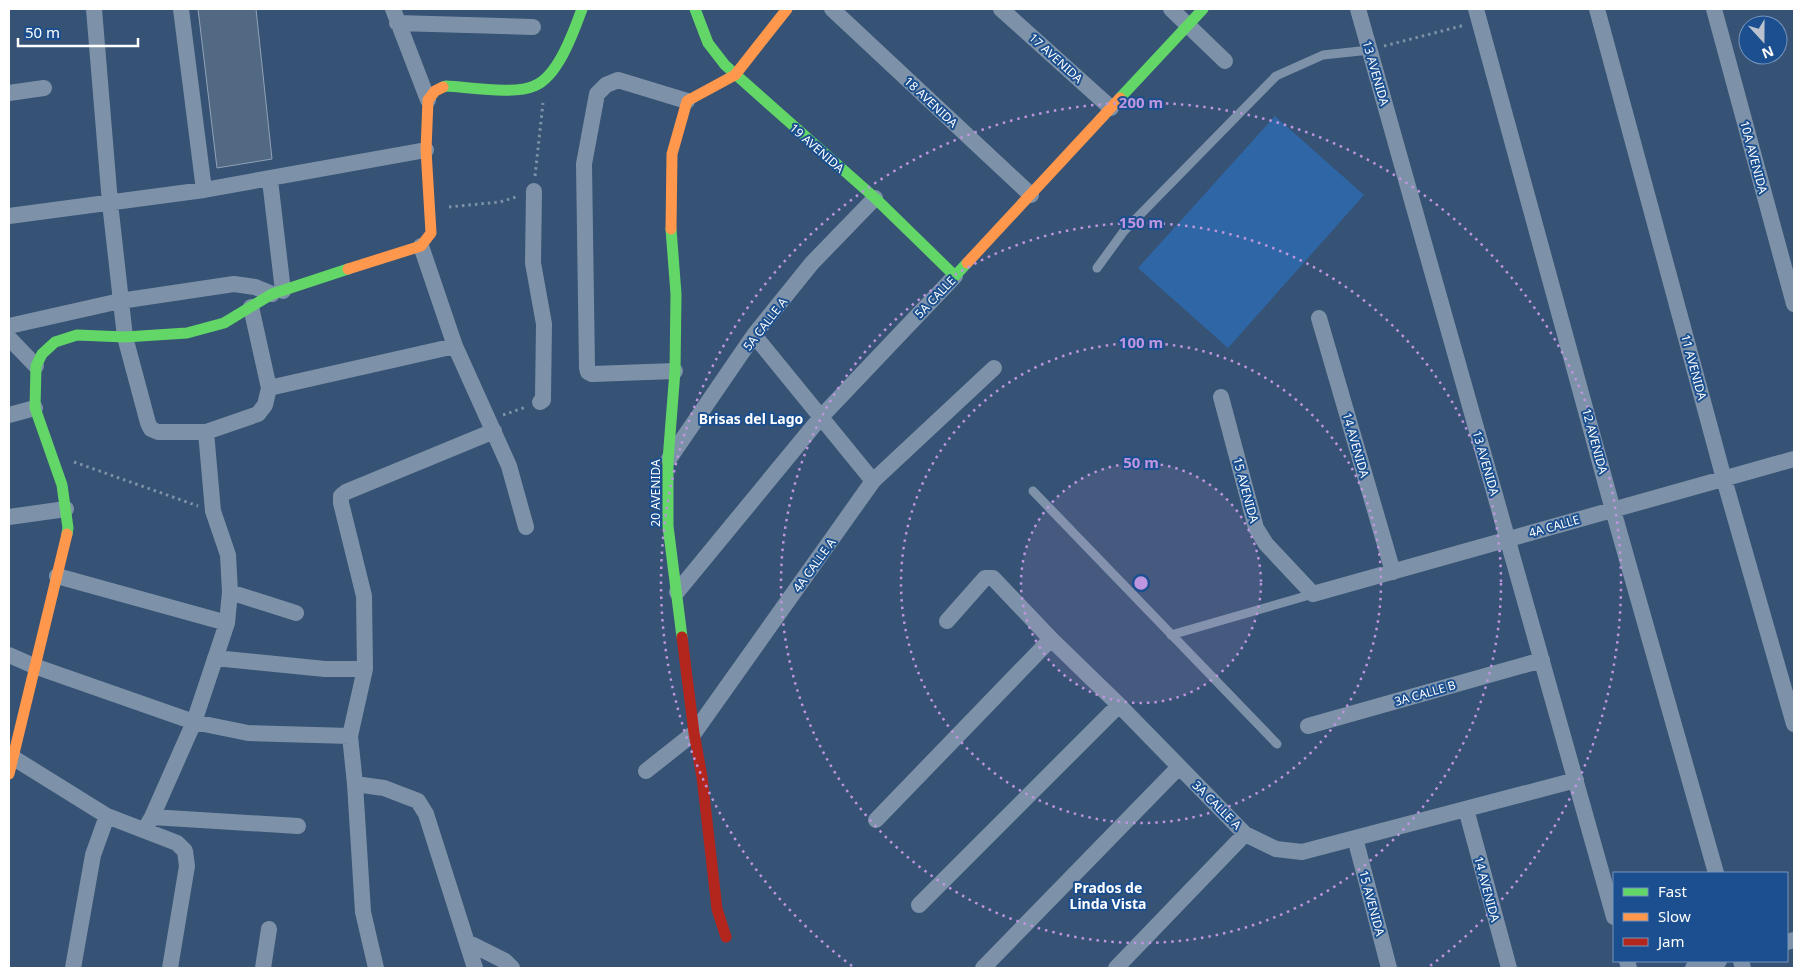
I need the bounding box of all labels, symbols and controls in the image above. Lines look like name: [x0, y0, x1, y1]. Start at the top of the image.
scale bar: [18, 15, 138, 47]
north arrow: [1738, 15, 1788, 65]
text: 50 m: [25, 22, 60, 42]
street label: 17 AVENIDA: [1025, 29, 1087, 87]
street label: 13 AVENIDA: [1359, 38, 1394, 108]
text: N: [1759, 42, 1777, 64]
street label: 18 AVENIDA: [901, 73, 962, 131]
text: 200 m: [1119, 92, 1163, 112]
street label: 10A AVENIDA: [1736, 119, 1772, 196]
street label: 19 AVENIDA: [786, 120, 848, 177]
text: 150 m: [1119, 212, 1163, 232]
street label: 5A CALLE: [911, 272, 959, 322]
street label: 5A CALLE A: [739, 294, 791, 354]
text: 100 m: [1119, 332, 1163, 352]
street label: 11 AVENIDA: [1677, 332, 1711, 402]
street label: 12 AVENIDA: [1578, 406, 1612, 476]
district label: Brisas del Lago: [699, 409, 804, 428]
street label: 14 AVENIDA: [1339, 410, 1374, 480]
street label: 13 AVENIDA: [1469, 428, 1504, 498]
text: 50 m: [1123, 452, 1159, 472]
street label: 15 AVENIDA: [1229, 455, 1263, 525]
street label: 20 AVENIDA: [647, 459, 664, 527]
street label: 4A CALLE: [1527, 511, 1581, 541]
street label: 4A CALLE A: [789, 534, 840, 595]
centre of rings: [1132, 574, 1150, 592]
street label: 3A CALLE B: [1392, 676, 1458, 710]
street label: 3A CALLE A: [1189, 777, 1245, 833]
street label: 14 AVENIDA: [1470, 854, 1504, 924]
street label: 15 AVENIDA: [1355, 868, 1389, 938]
legend: [1613, 872, 1788, 962]
district label: Prados de Linda Vista: [1070, 878, 1146, 913]
text: Fast: [1658, 881, 1687, 901]
text: Slow: [1658, 906, 1691, 926]
text: Jam: [1656, 931, 1685, 951]

